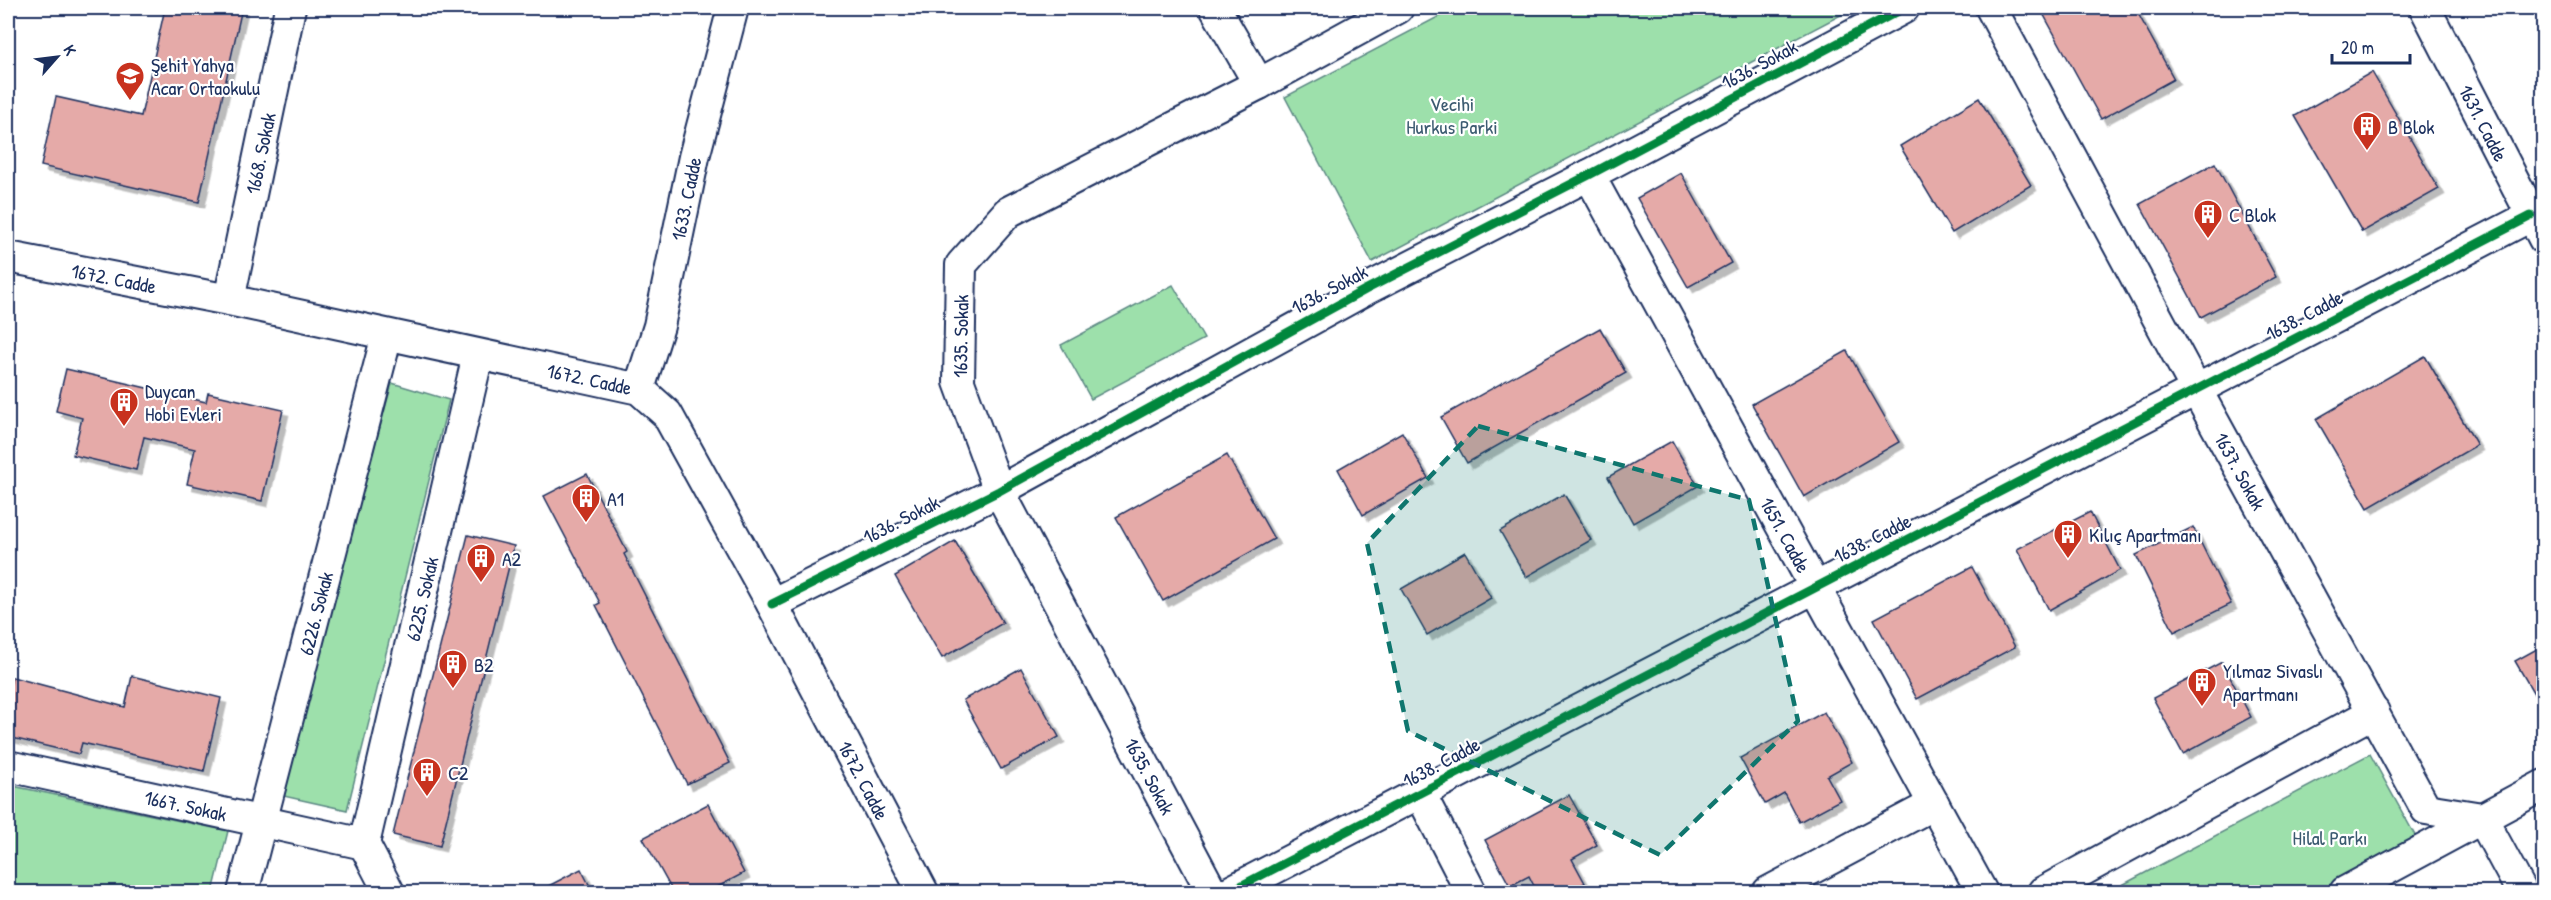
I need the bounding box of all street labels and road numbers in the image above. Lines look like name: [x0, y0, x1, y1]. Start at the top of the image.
street label: 1636. Sokak: [1716, 33, 1802, 95]
street label: 1631. Cadde: [2453, 80, 2515, 166]
street label: 1668. Sokak: [238, 110, 281, 196]
street label: 1633. Cadde: [664, 155, 707, 243]
street label: 1672. Cadde: [69, 256, 159, 299]
street label: 1636. Sokak: [1286, 258, 1372, 320]
street label: 1638. Cadde: [2261, 283, 2347, 347]
street label: 1635. Sokak: [946, 294, 974, 378]
street label: 1672. Cadde: [545, 356, 634, 401]
street label: 1637. Sokak: [2209, 427, 2273, 515]
street label: 1636. Sokak: [858, 488, 944, 550]
street label: 1651. Cadde: [1754, 492, 1818, 577]
street label: 1638. Cadde: [1828, 507, 1916, 569]
street label: 6225. Sokak: [398, 554, 444, 643]
street label: 6226. Sokak: [291, 568, 339, 658]
street label: 1638. Cadde: [1398, 730, 1484, 794]
street label: 1635. Sokak: [1119, 733, 1181, 819]
street label: 1672. Cadde: [832, 736, 896, 824]
street label: 1667. Sokak: [142, 783, 230, 827]

